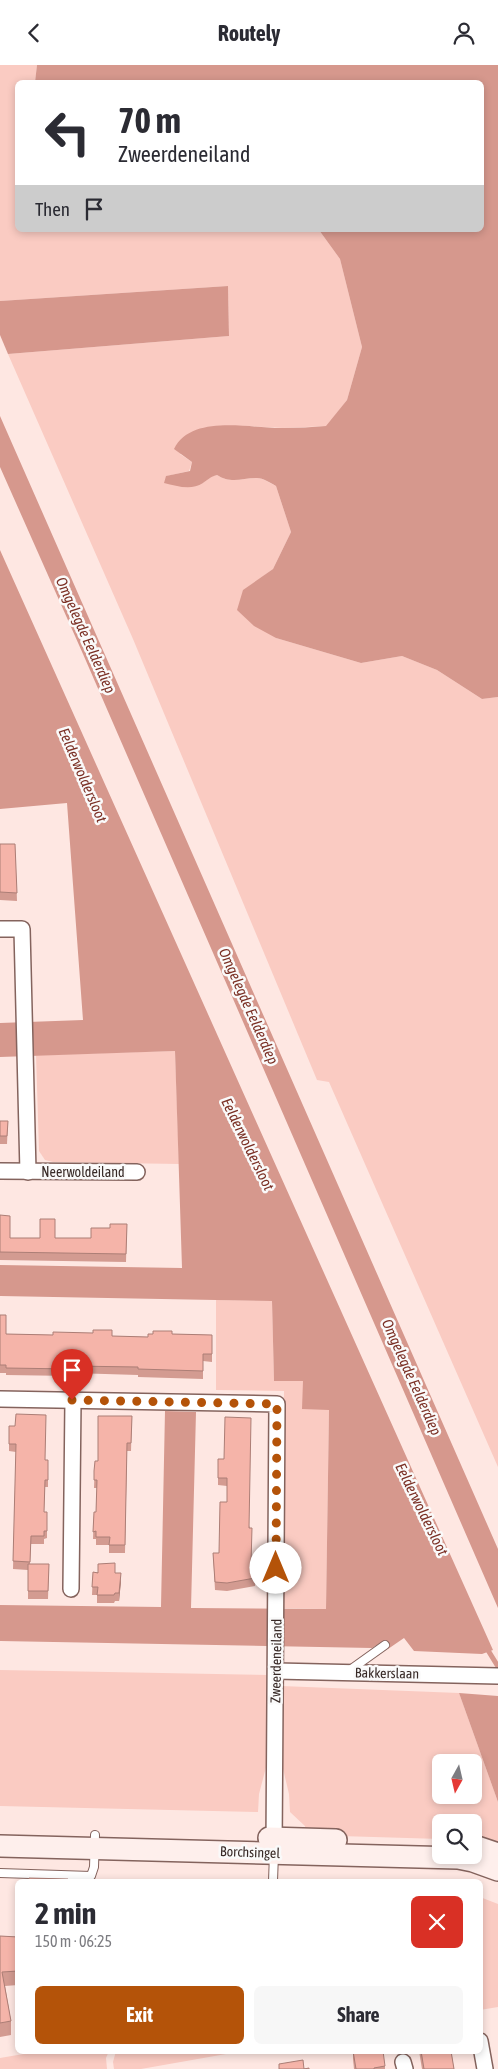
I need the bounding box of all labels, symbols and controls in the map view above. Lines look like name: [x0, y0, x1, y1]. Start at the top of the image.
icon: back: [20, 19, 48, 47]
icon: person: [450, 19, 478, 47]
text: Routely: [218, 20, 280, 46]
icon: left: [35, 100, 100, 165]
text: 70 m: [118, 100, 181, 140]
text: Zweerdeneiland: [118, 141, 250, 167]
icon: arrive: [80, 195, 108, 223]
text: Then: [35, 198, 70, 220]
water label: Omgelegde Eelderdiep: [53, 574, 119, 696]
water label: Eelderwoldersloot: [55, 725, 111, 825]
water label: Omgelegde Eelderdiep: [216, 945, 282, 1067]
water label: Eelderwoldersloot: [218, 1095, 278, 1194]
street label: Neerwoldeiland: [41, 1164, 125, 1180]
water label: Omgelegde Eelderdiep: [379, 1316, 445, 1438]
pin: [51, 1349, 93, 1400]
icon: arrive: [58, 1356, 86, 1384]
water label: Eelderwoldersloot: [392, 1460, 452, 1559]
position arrow: [249, 1541, 301, 1593]
street label: Zweerdeneiland: [267, 1619, 285, 1703]
street label: Bakkerslaan: [355, 1664, 419, 1682]
north arrow: [432, 1754, 482, 1804]
map controls: [432, 1754, 482, 1864]
button: search: [432, 1814, 482, 1864]
street label: Borchsingel: [220, 1843, 281, 1861]
text: 2 min: [35, 1896, 96, 1930]
button: close: [411, 1896, 463, 1948]
text: 150 m · 06:25: [35, 1932, 112, 1950]
button: Exit: [35, 1986, 244, 2044]
button: Share: [254, 1986, 463, 2044]

